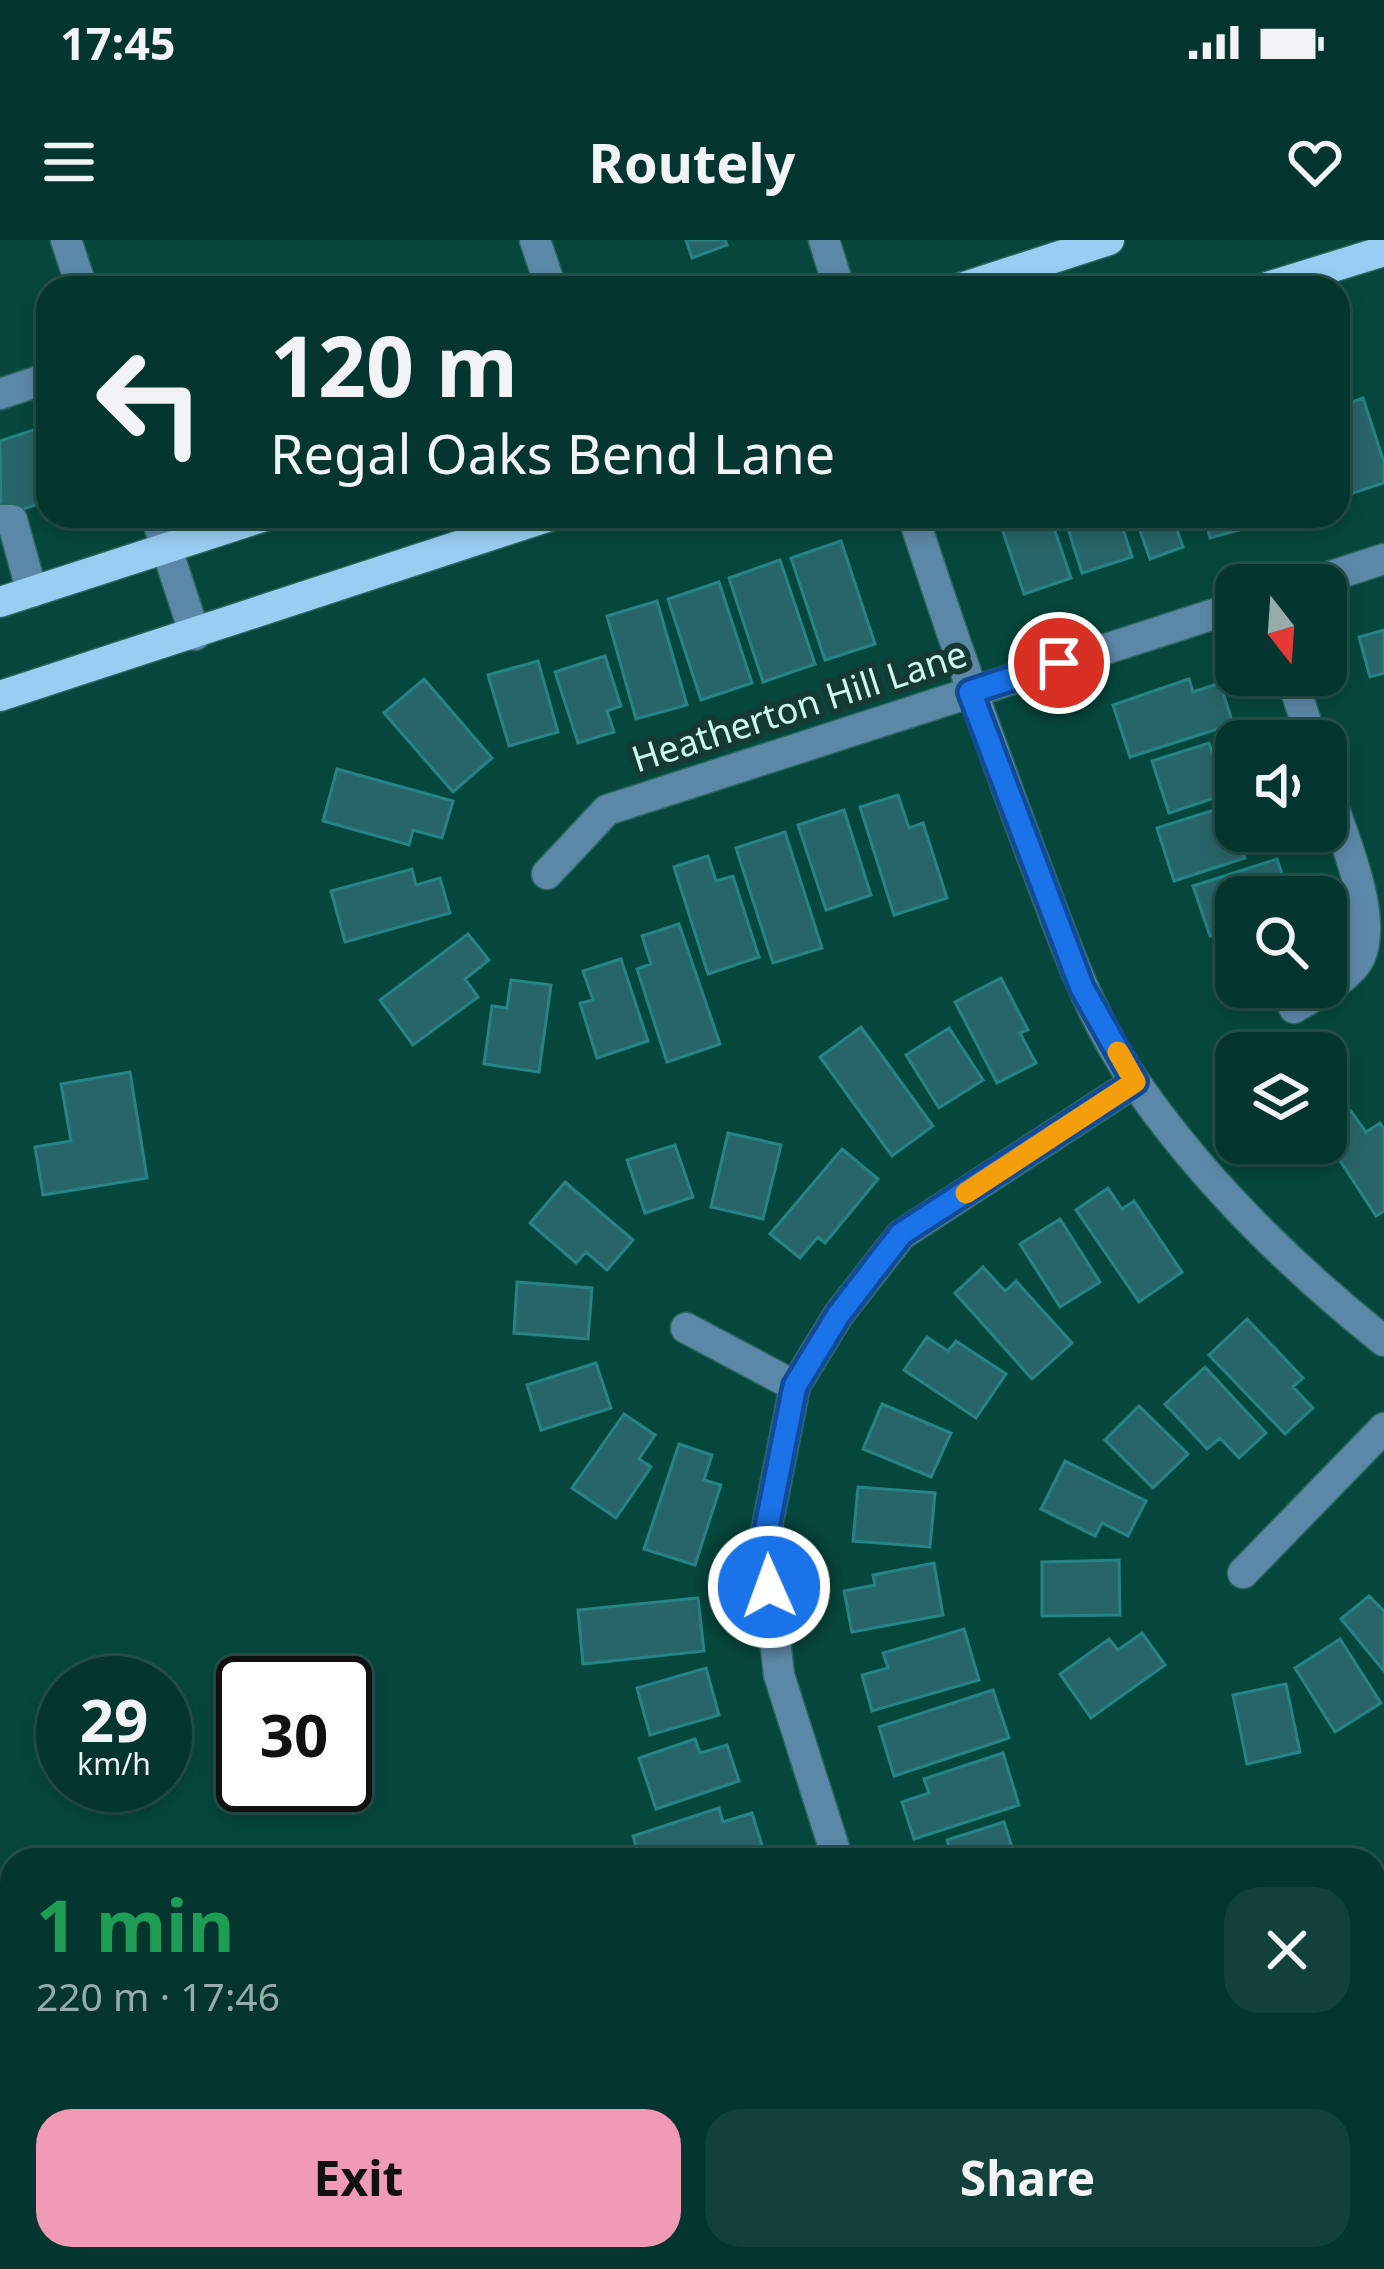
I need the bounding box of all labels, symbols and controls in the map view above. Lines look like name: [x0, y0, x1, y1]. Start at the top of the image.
text: 17:45: [60, 12, 176, 73]
text: Routely: [589, 125, 795, 199]
icon: menu: [36, 129, 102, 195]
icon: heart: [1282, 129, 1348, 195]
text: 120 m: [270, 307, 518, 422]
icon: left: [72, 324, 228, 480]
text: Regal Oaks Bend Lane: [270, 416, 835, 490]
north arrow: [1215, 564, 1347, 696]
map controls: [1215, 564, 1347, 1164]
pin: [1008, 612, 1110, 714]
street label: Heatherton Hill Lane: [625, 629, 973, 783]
icon: arrive: [1026, 630, 1092, 696]
button: sound: [1215, 720, 1347, 852]
button: search: [1215, 876, 1347, 1008]
button: layers: [1215, 1032, 1347, 1164]
position arrow: [706, 1524, 832, 1650]
speed limit sign: 30: [216, 1656, 372, 1812]
text: 29: [80, 1678, 148, 1760]
text: km/h: [77, 1743, 151, 1784]
text: 1 min: [36, 1875, 234, 1973]
button: close: [1224, 1887, 1350, 2013]
text: 220 m · 17:46: [36, 1969, 280, 2022]
button: Exit: [36, 2109, 681, 2247]
button: Share: [705, 2109, 1350, 2247]

